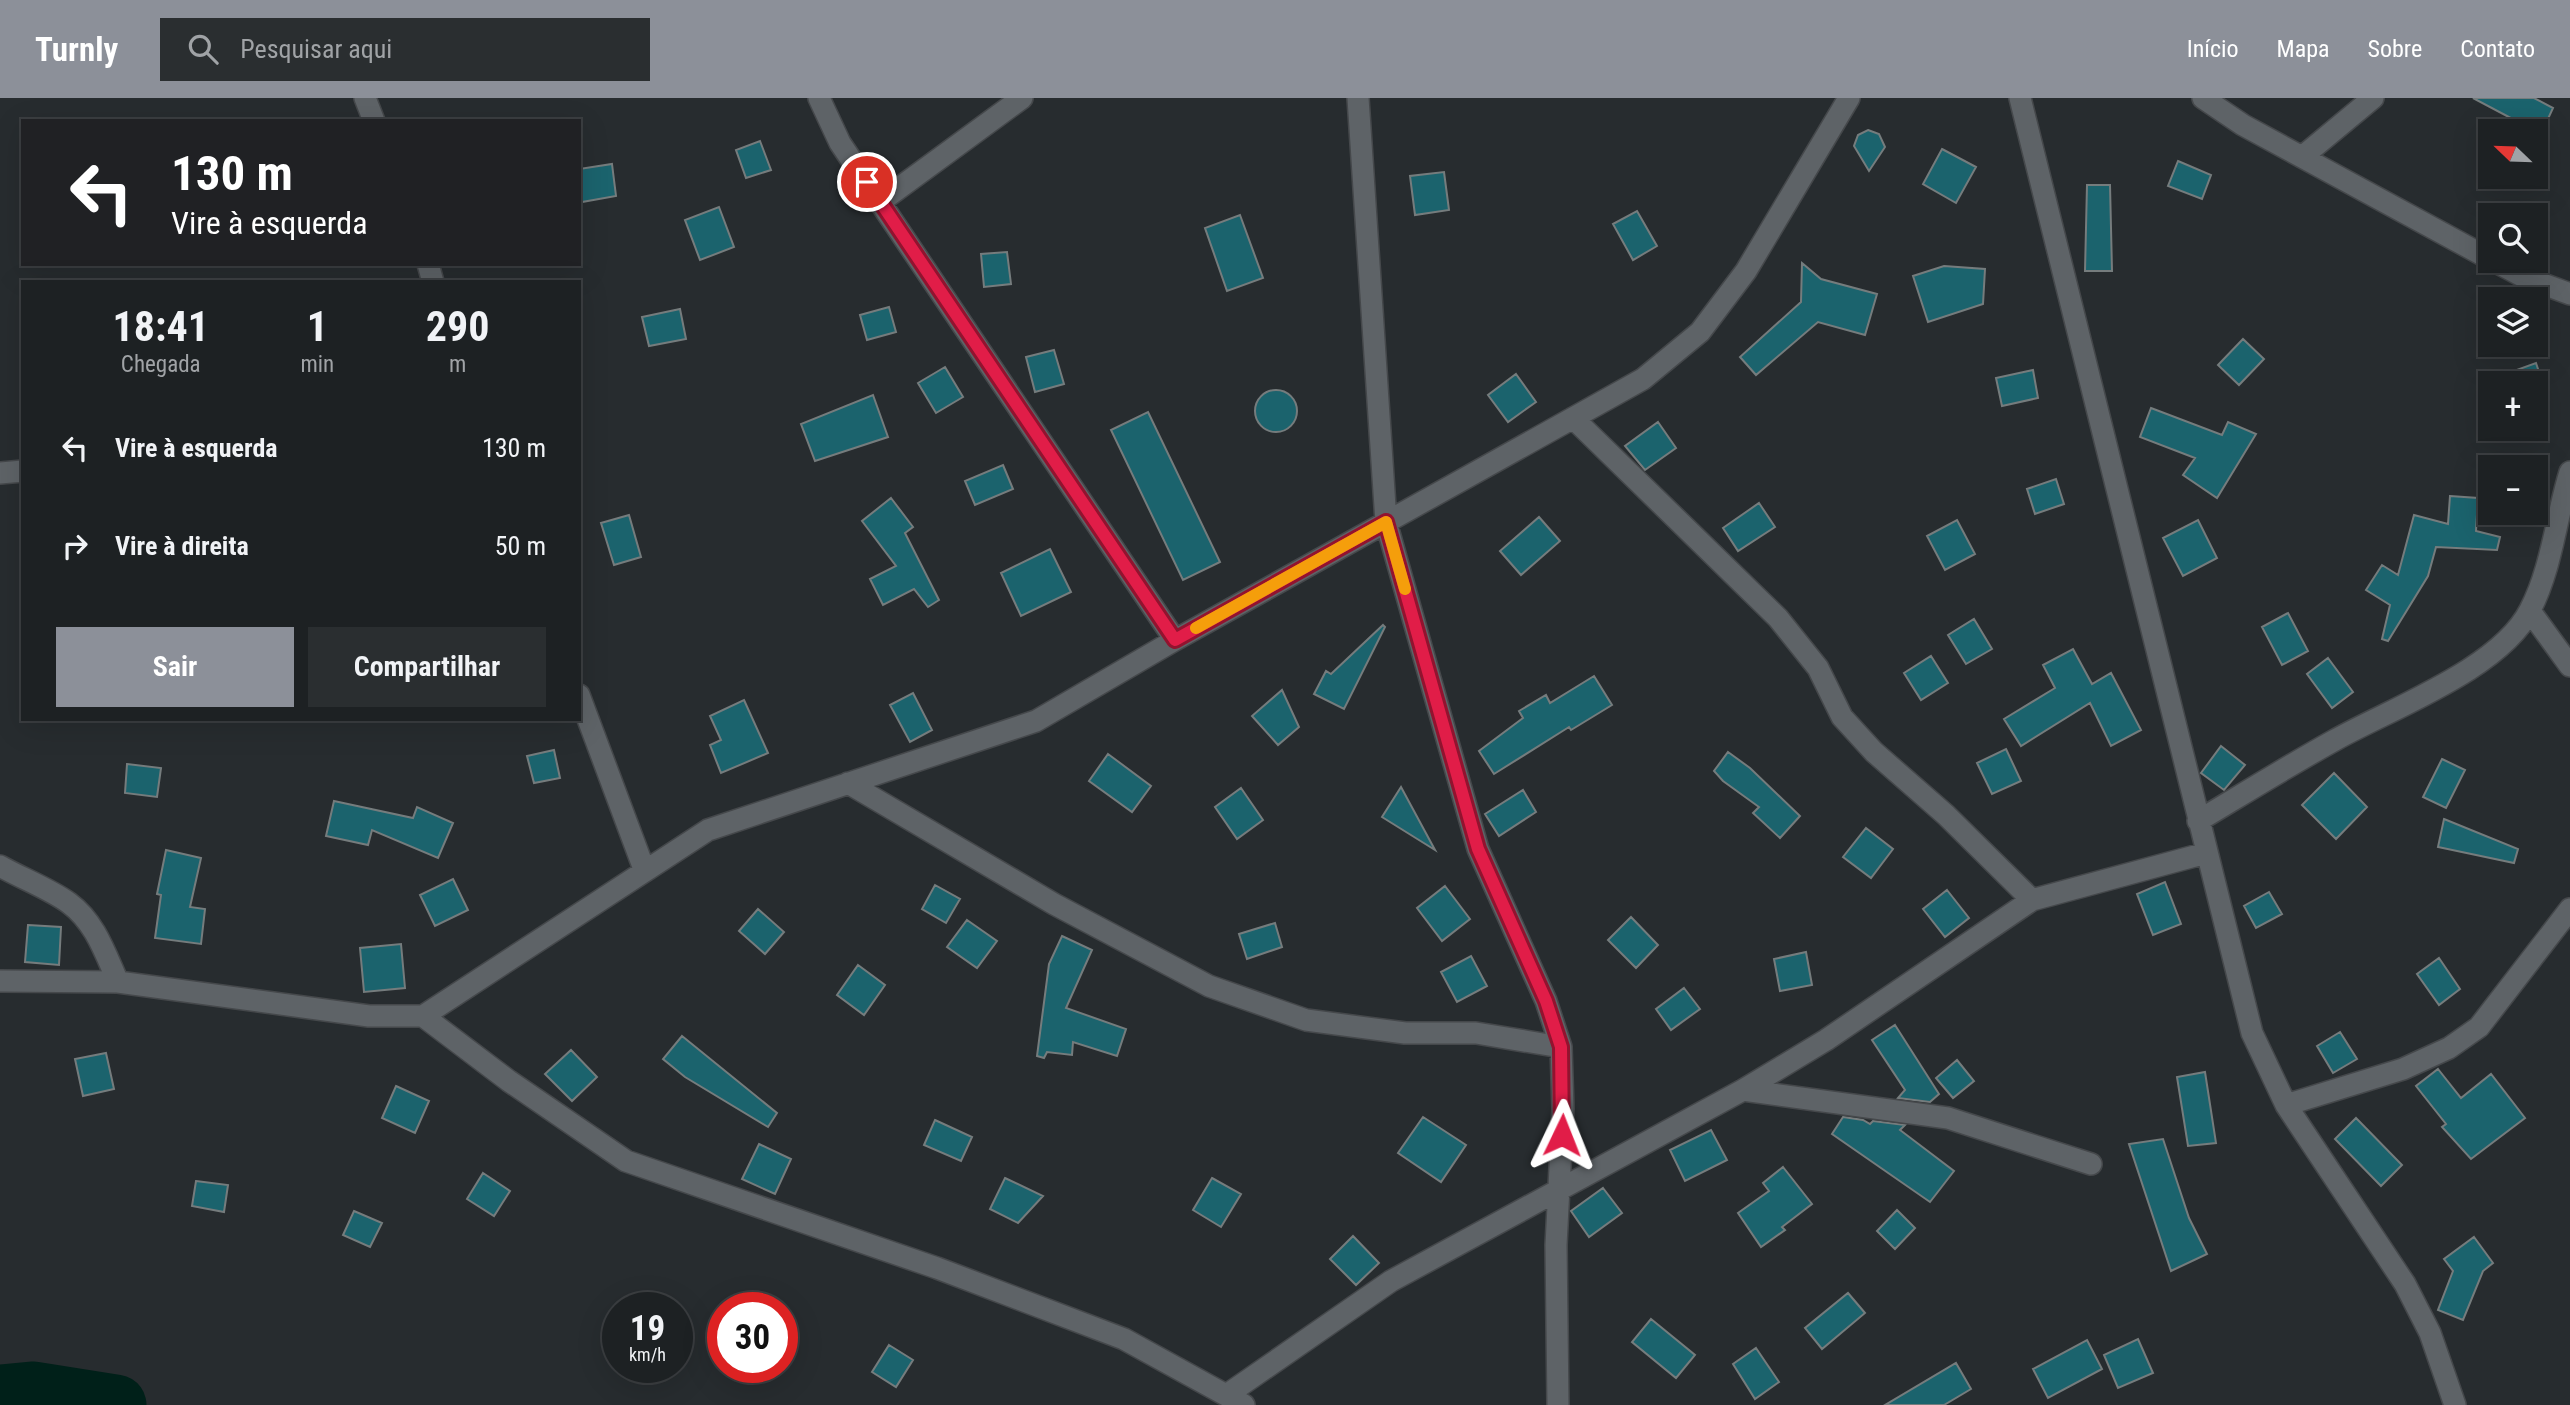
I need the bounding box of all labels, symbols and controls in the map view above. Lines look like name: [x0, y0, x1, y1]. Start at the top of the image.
search box: [160, 18, 650, 81]
text: Turnly: [35, 30, 118, 69]
icon: search: [184, 30, 222, 68]
text: Pesquisar aqui: [240, 34, 392, 64]
text: Início: [2187, 35, 2239, 63]
text: Mapa: [2277, 35, 2330, 63]
text: Sobre: [2368, 35, 2422, 63]
text: Contato: [2460, 35, 2535, 63]
north arrow: [2478, 119, 2548, 189]
map controls: [2478, 119, 2548, 525]
text: 130 m: [171, 145, 293, 202]
icon: left: [56, 147, 147, 238]
pin: [837, 152, 897, 212]
icon: arrive: [848, 163, 886, 201]
button: search: [2478, 203, 2548, 273]
text: Vire à esquerda: [171, 204, 367, 242]
button: layers: [2478, 287, 2548, 357]
text: 18:41: [113, 302, 209, 351]
text: 1: [307, 302, 328, 351]
text: 290: [426, 302, 489, 351]
text: Chegada: [121, 351, 201, 378]
text: min: [300, 351, 334, 378]
text: m: [449, 351, 466, 378]
button: +: [2478, 371, 2548, 441]
icon: left: [56, 429, 94, 467]
text: Vire à esquerda: [115, 433, 278, 463]
text: 130 m: [482, 433, 546, 463]
button: −: [2478, 455, 2548, 525]
icon: right: [56, 527, 94, 565]
text: Vire à direita: [115, 531, 249, 561]
text: 50 m: [495, 531, 546, 561]
button: Sair: [56, 627, 294, 707]
button: Compartilhar: [308, 627, 546, 707]
position arrow: [1525, 1098, 1599, 1172]
speed limit sign: 30: [707, 1292, 798, 1383]
text: 19: [630, 1308, 665, 1349]
text: km/h: [629, 1344, 666, 1365]

